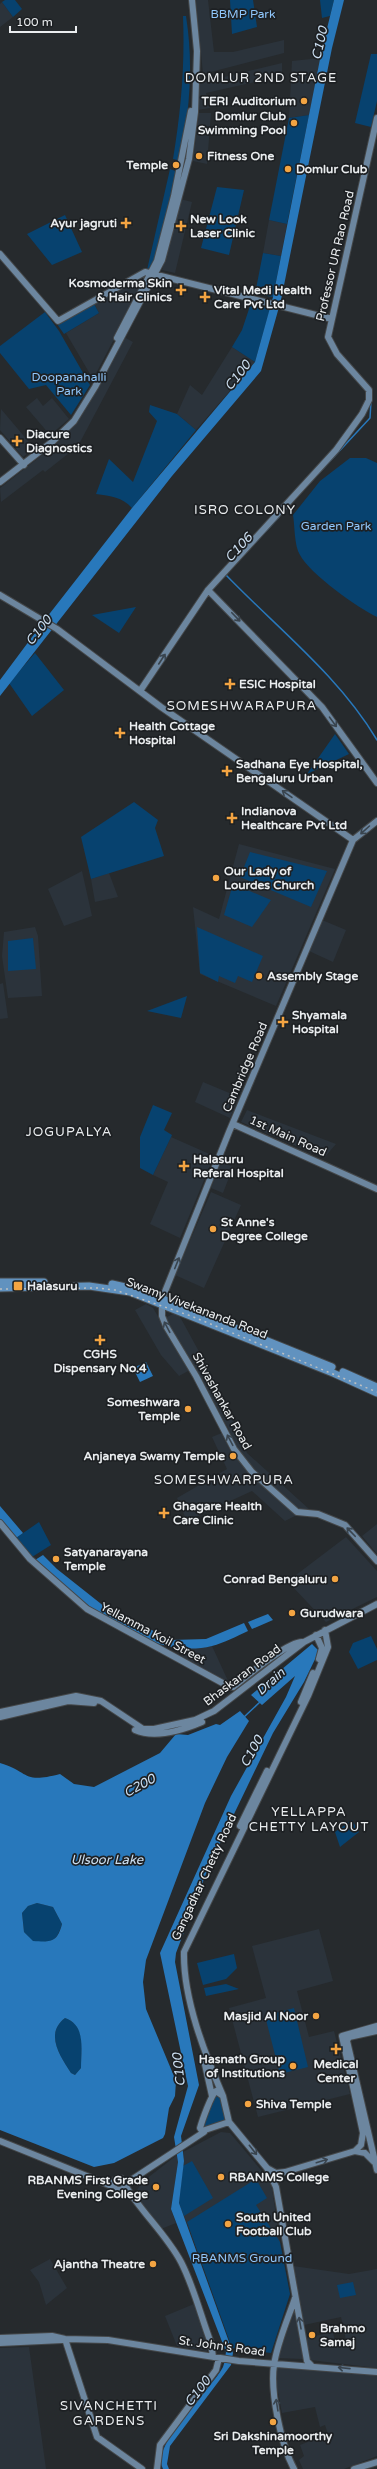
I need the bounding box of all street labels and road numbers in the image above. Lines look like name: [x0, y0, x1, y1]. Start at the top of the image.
street label: Professor UR Rao Road: [313, 189, 357, 323]
street label: Cambridge Road: [220, 1020, 270, 1114]
street label: 1st Main Road: [247, 1113, 329, 1159]
street label: Swamy Vivekananda Road: [124, 1275, 270, 1341]
street label: Shivashankar Road: [190, 1350, 254, 1452]
street label: Yellamma Koil Street: [98, 1599, 208, 1667]
street label: Bhaskaran Road: [201, 1641, 283, 1709]
street label: Gangadhar Chetty Road: [168, 1811, 240, 1943]
street label: St. John's Road: [178, 2333, 266, 2359]

